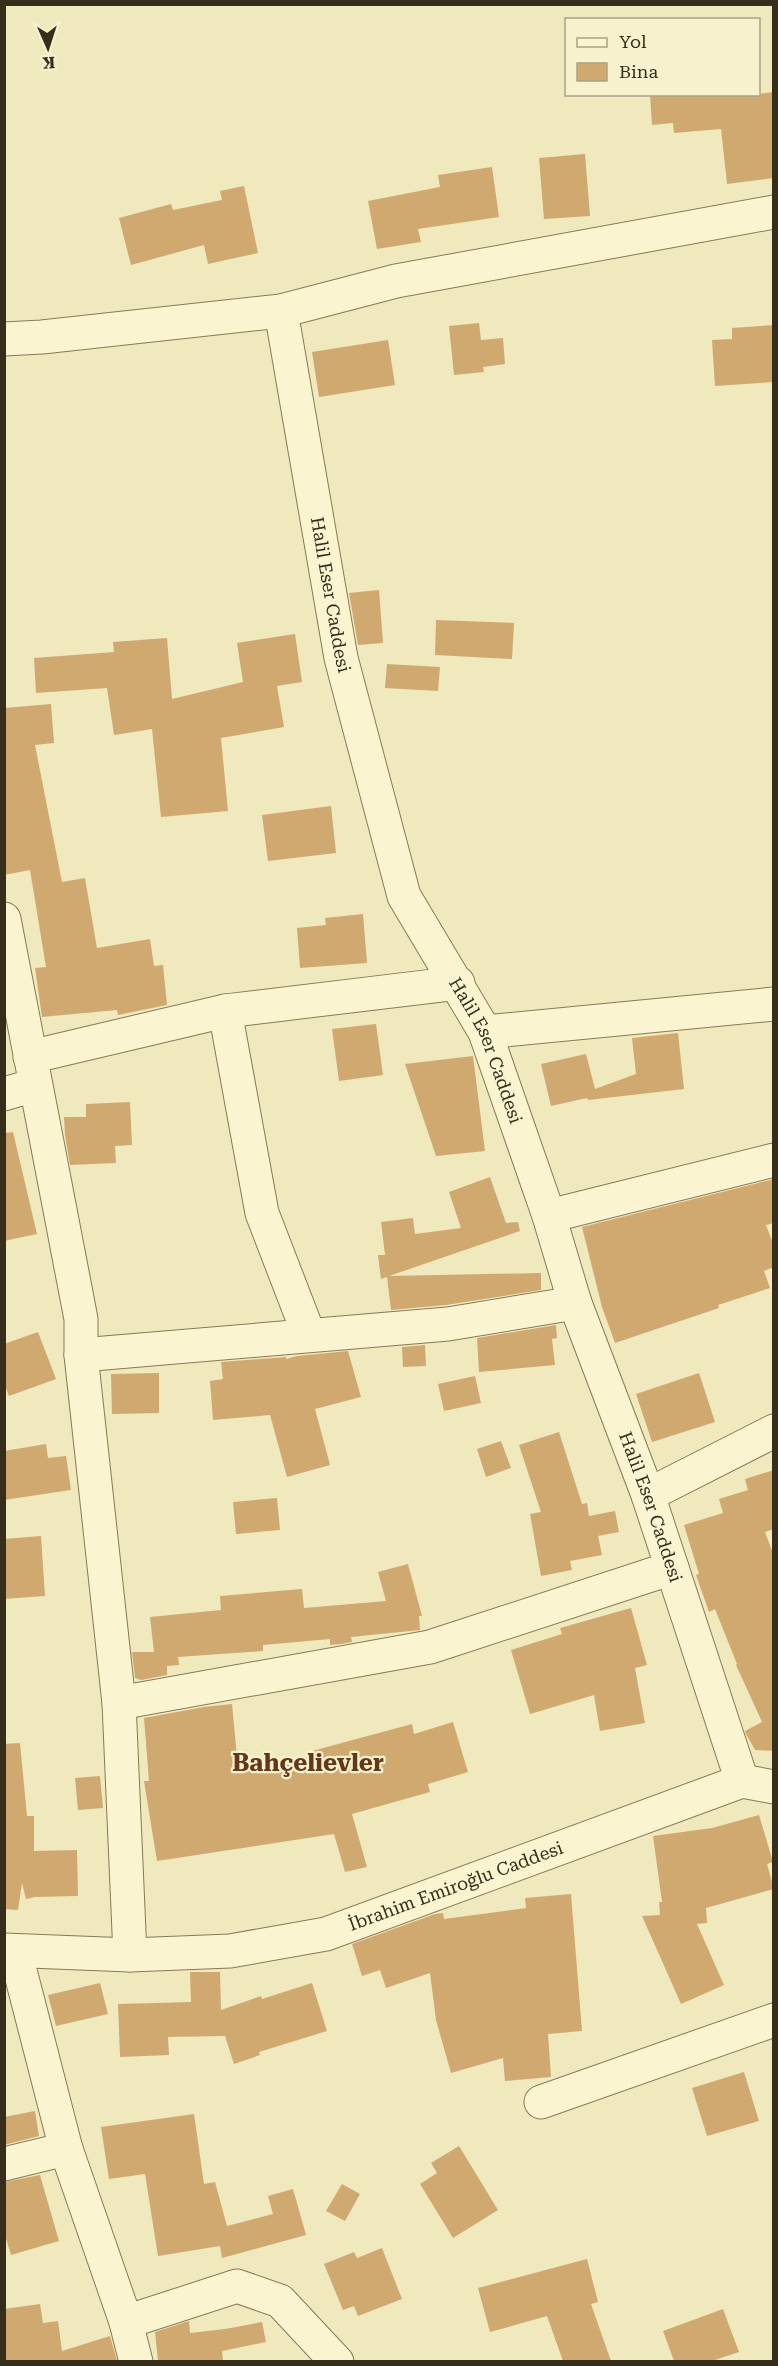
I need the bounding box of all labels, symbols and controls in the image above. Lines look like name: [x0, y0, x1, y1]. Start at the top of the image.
north arrow: [18, 18, 78, 78]
legend: [565, 18, 760, 96]
text: Yol: [619, 31, 647, 52]
text: K: [42, 53, 56, 72]
text: Bina: [619, 61, 658, 82]
street label: Halil Eser Caddesi: [307, 515, 355, 675]
street label: Halil Eser Caddesi: [445, 973, 527, 1126]
street label: Halil Eser Caddesi: [615, 1429, 687, 1585]
district label: Bahçelievler: [232, 1749, 384, 1777]
street label: İbrahim Emiroğlu Caddesi: [345, 1837, 566, 1935]

